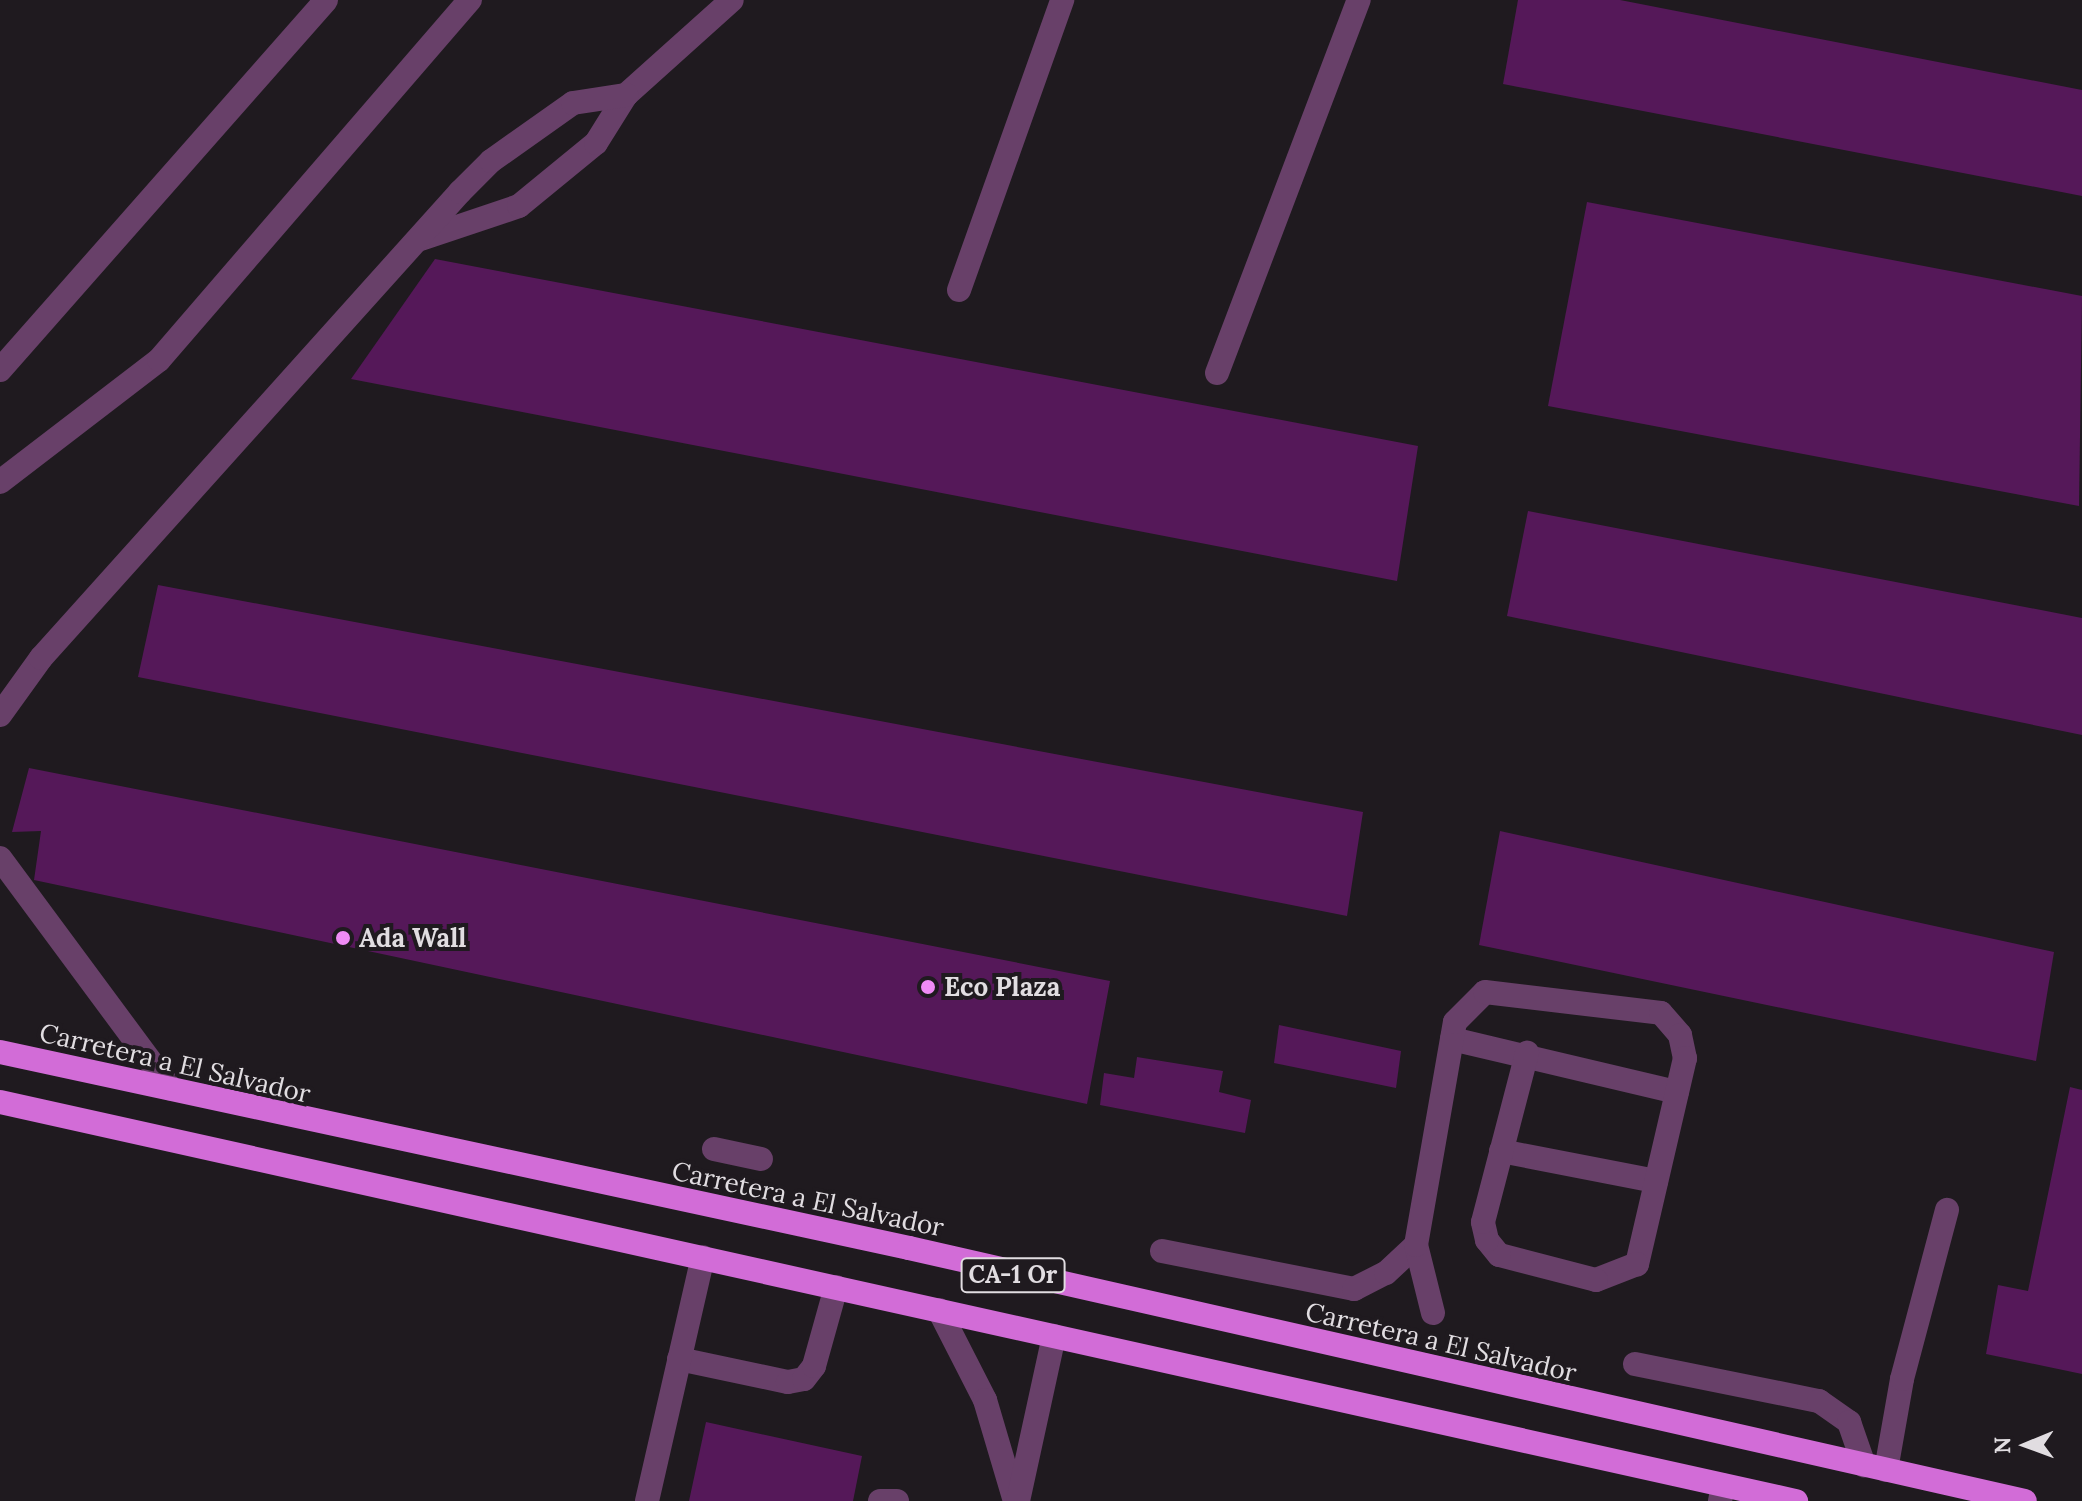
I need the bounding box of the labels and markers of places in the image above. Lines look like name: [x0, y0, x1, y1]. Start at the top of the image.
place label: Ada Wall: [359, 922, 466, 954]
marker: Ada Wall: [334, 929, 352, 947]
place label: Eco Plaza: [944, 971, 1060, 1003]
marker: Eco Plaza: [919, 978, 937, 996]

